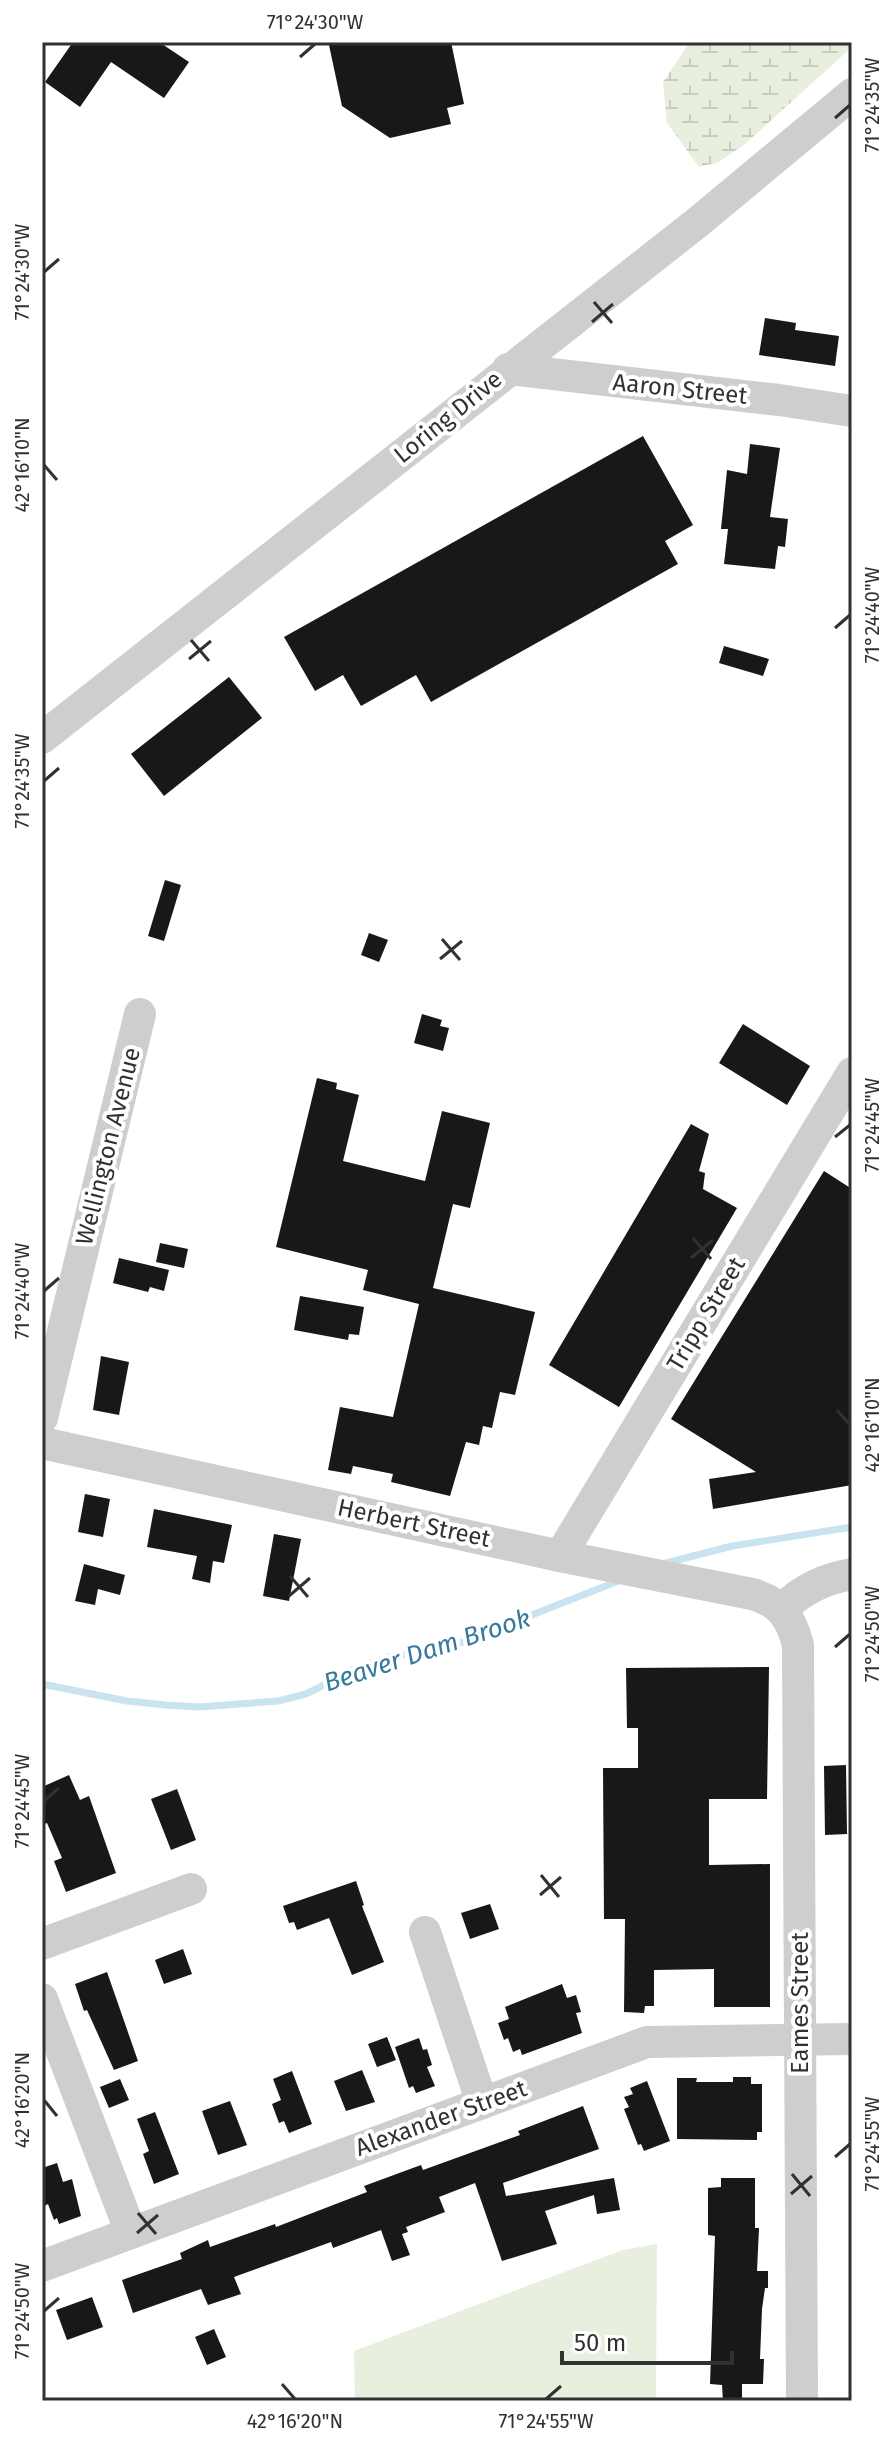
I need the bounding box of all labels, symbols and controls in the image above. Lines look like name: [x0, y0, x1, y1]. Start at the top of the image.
text: 71°24'30"W: [267, 10, 364, 34]
text: 71°24'35"W: [860, 57, 884, 152]
text: 71°24'30"W: [10, 223, 34, 320]
street label: Loring Drive: [388, 365, 508, 469]
street label: Aaron Street: [611, 368, 749, 410]
text: 42°16'10"N: [10, 417, 34, 513]
text: 71°24'40"W: [860, 566, 884, 663]
text: 71°24'35"W: [10, 733, 34, 828]
street label: Wellington Avenue: [70, 1044, 146, 1248]
text: 71°24'45"W: [860, 1077, 884, 1172]
text: 71°24'40"W: [10, 1242, 34, 1339]
street label: Tripp Street: [661, 1252, 751, 1376]
text: 42°16'10"N: [860, 1377, 884, 1473]
street label: Herbert Street: [335, 1493, 493, 1553]
text: 71°24'50"W: [860, 1585, 884, 1682]
water label: Beaver Dam Brook: [320, 1602, 534, 1699]
text: 71°24'45"W: [10, 1753, 34, 1848]
street label: Eames Street: [786, 1932, 814, 2074]
text: 42°16'20"N: [10, 2052, 34, 2148]
street label: Alexander Street: [352, 2074, 531, 2162]
text: 71°24'55"W: [860, 2096, 884, 2191]
text: 71°24'50"W: [10, 2262, 34, 2359]
scale bar: [562, 2315, 732, 2365]
text: 50 m: [574, 2329, 626, 2357]
text: 42°16'20"N: [247, 2409, 343, 2433]
text: 71°24'55"W: [499, 2409, 594, 2433]

